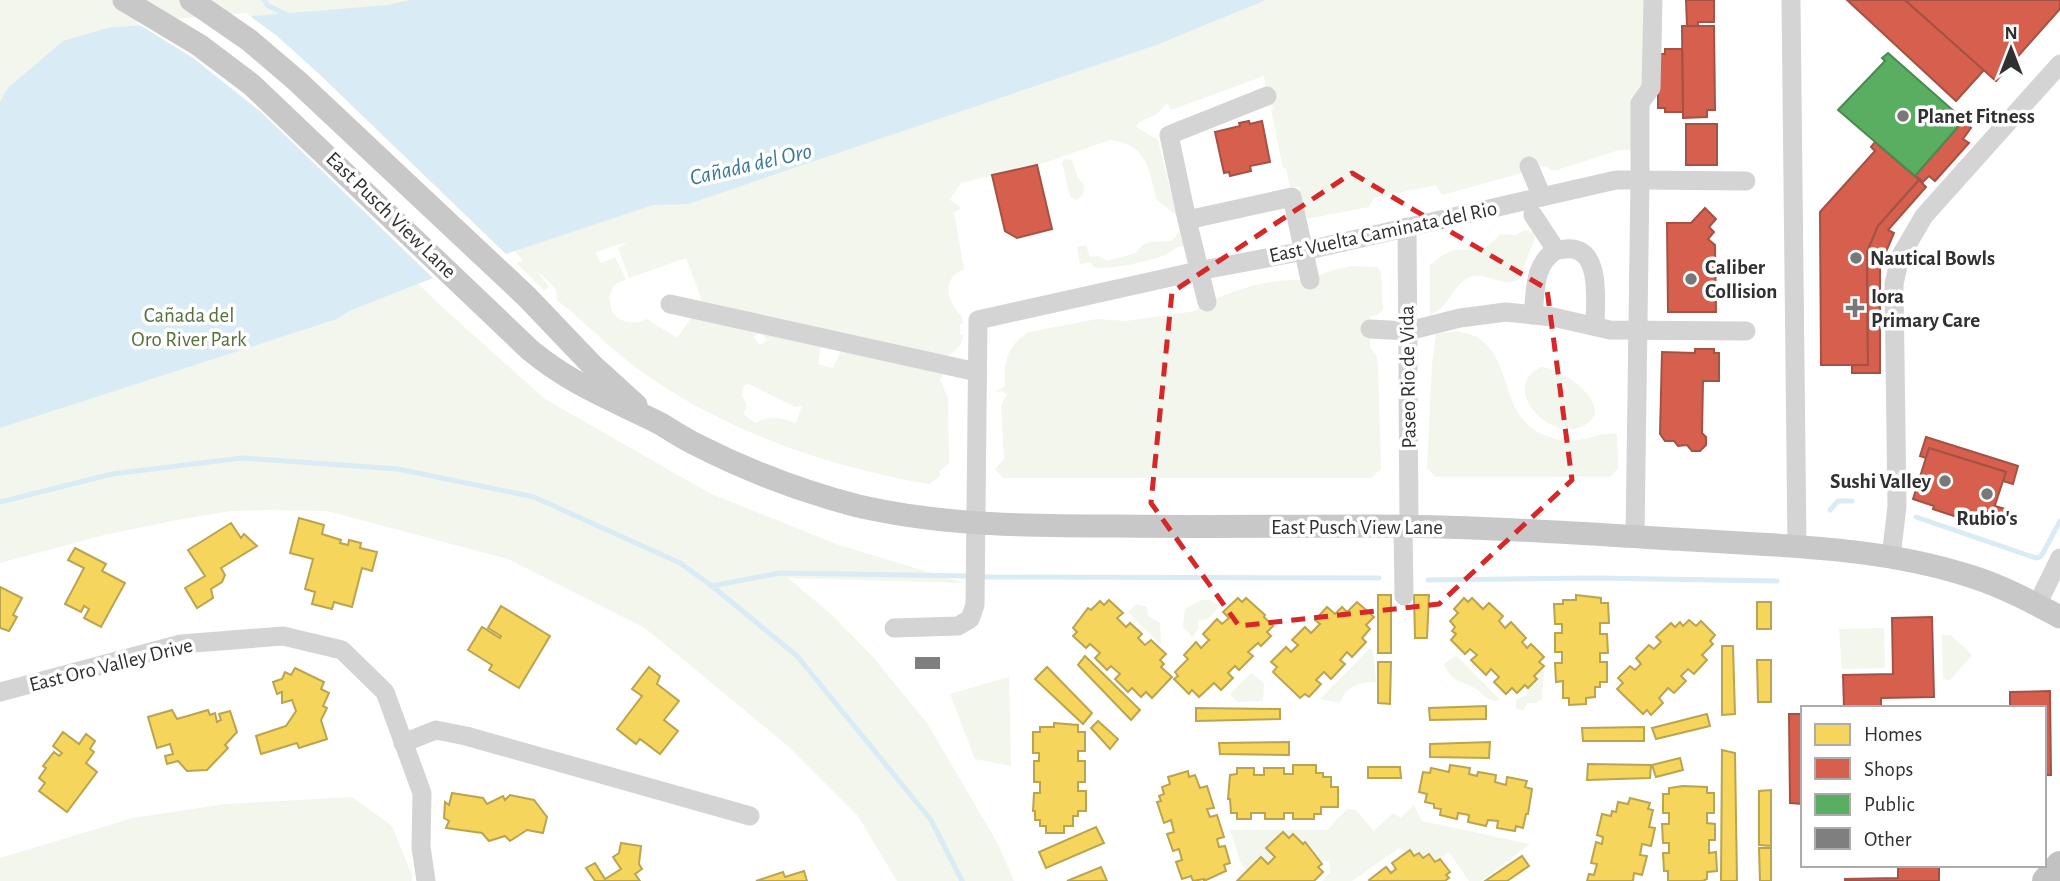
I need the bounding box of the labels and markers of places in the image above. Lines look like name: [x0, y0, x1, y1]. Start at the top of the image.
place label: Planet Fitness: [1917, 106, 2035, 127]
marker: Planet Fitness: [1895, 108, 1911, 124]
place label: Nautical Bowls: [1870, 248, 1995, 269]
marker: Nautical Bowls: [1848, 250, 1864, 266]
place label: Caliber Collision: [1705, 257, 1777, 302]
marker: Caliber Collision: [1683, 271, 1699, 287]
place label: Iora Primary Care: [1871, 286, 1980, 331]
marker: Iora Primary Care: [1845, 298, 1865, 318]
place label: Sushi Valley: [1830, 471, 1932, 492]
marker: Sushi Valley: [1937, 473, 1953, 489]
marker: Rubio's: [1979, 486, 1995, 502]
place label: Rubio's: [1956, 508, 2018, 529]

